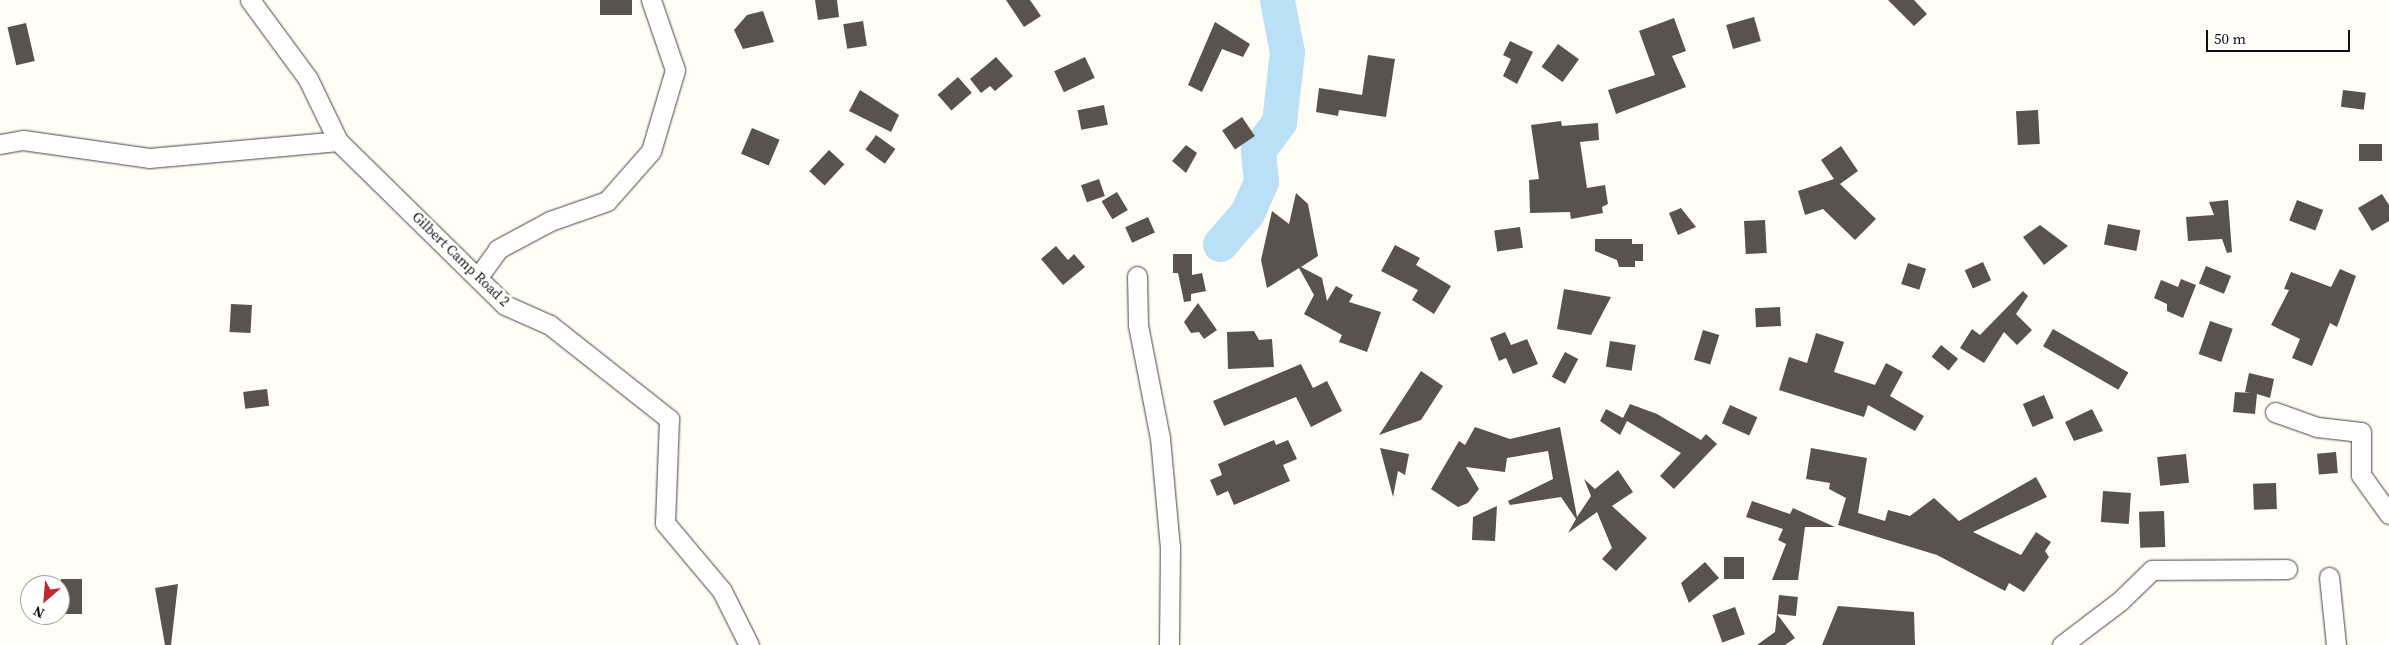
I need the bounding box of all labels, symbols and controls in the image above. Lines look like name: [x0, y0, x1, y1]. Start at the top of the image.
scale bar: [2209, 20, 2353, 52]
text: 50 m: [2214, 28, 2246, 49]
street label: Gilbert Camp Road 2: [409, 208, 513, 310]
north arrow: [20, 575, 70, 625]
text: N: [30, 601, 48, 624]

